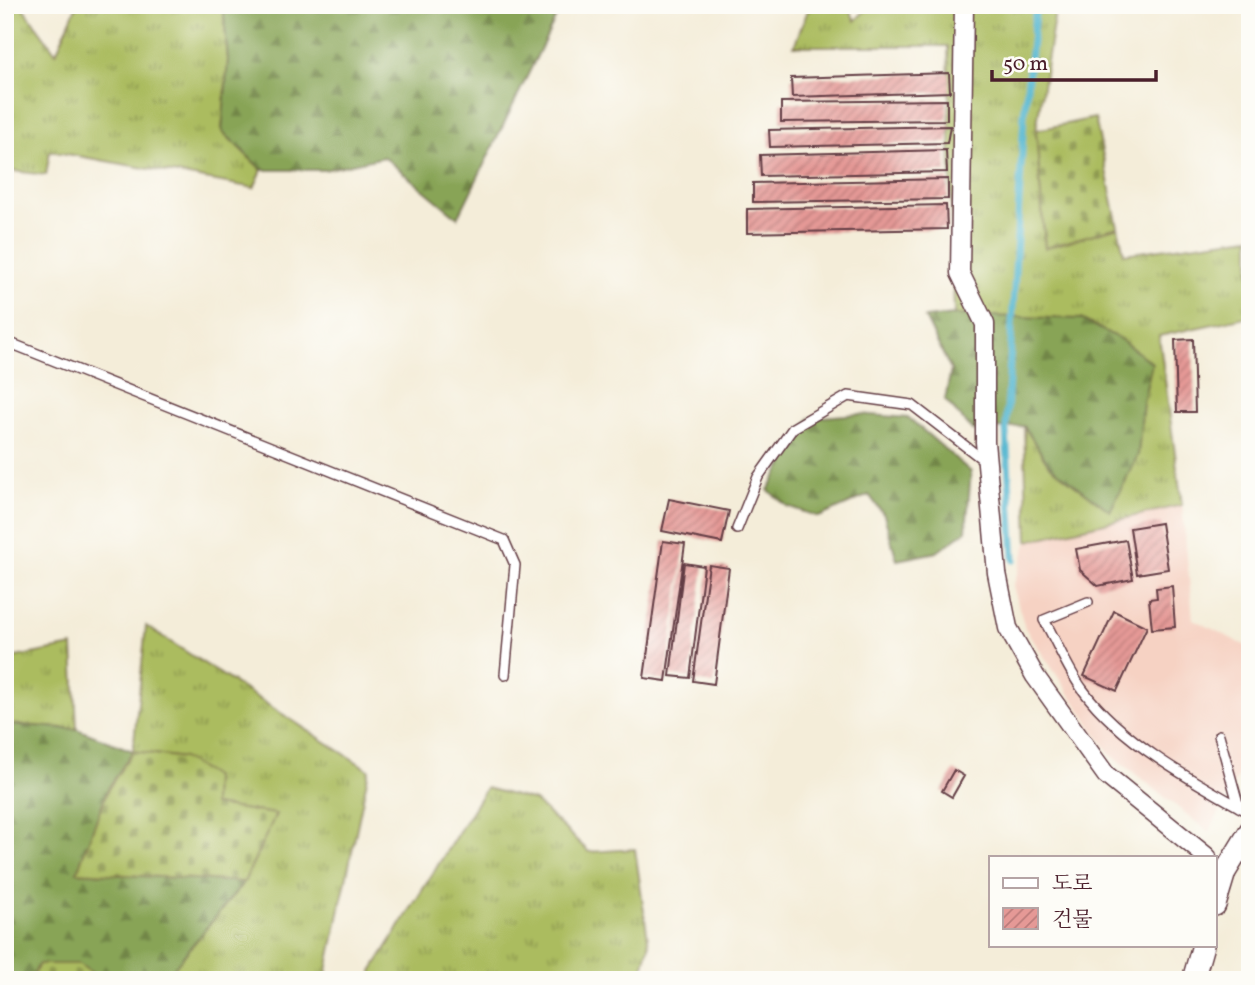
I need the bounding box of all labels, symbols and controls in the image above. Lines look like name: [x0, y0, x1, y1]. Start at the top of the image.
scale bar: [992, 38, 1157, 82]
text: 50 m: [1003, 50, 1048, 79]
legend: [989, 856, 1216, 946]
text: 도로: [1052, 870, 1093, 899]
text: 건물: [1052, 906, 1093, 935]

